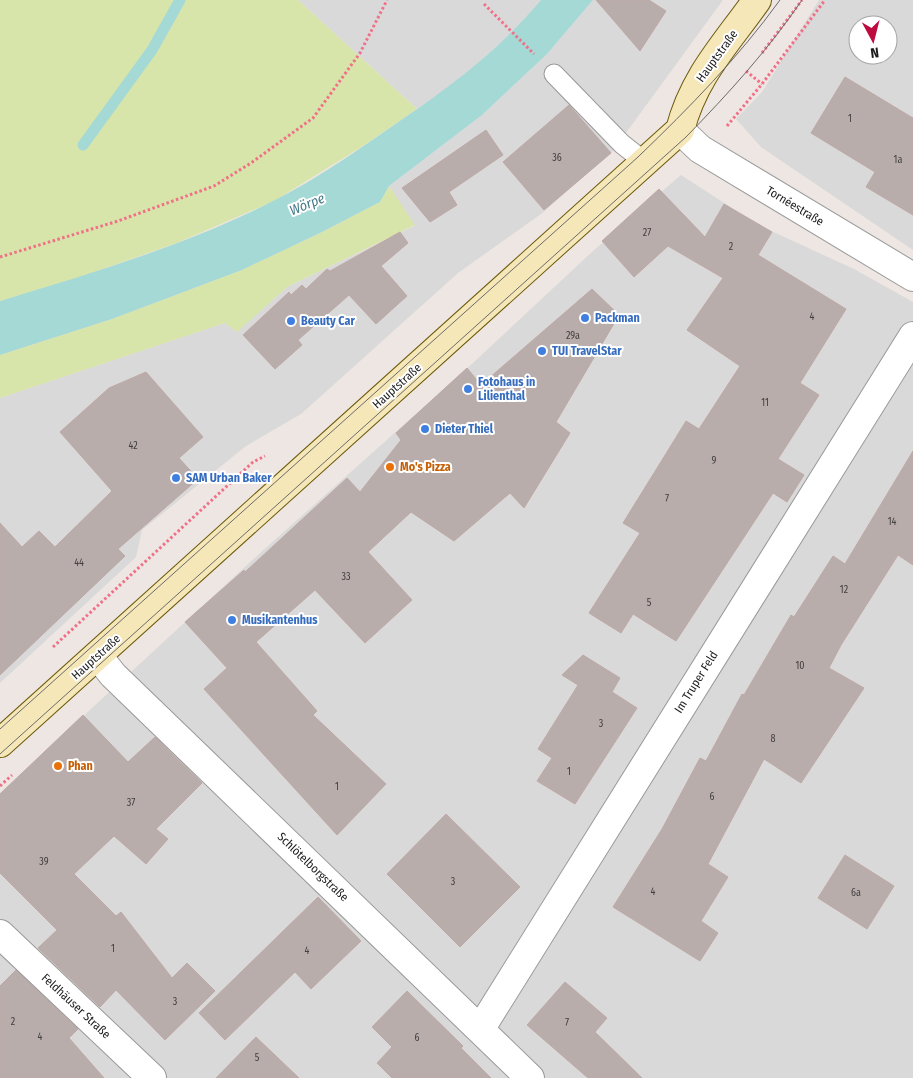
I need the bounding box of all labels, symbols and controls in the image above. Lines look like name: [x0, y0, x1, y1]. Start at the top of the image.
north arrow: [848, 15, 898, 65]
street label: Hauptstraße: [693, 27, 741, 85]
text: N: [869, 43, 880, 61]
house number: 1: [848, 113, 852, 125]
house number: 36: [552, 152, 562, 164]
house number: 1a: [894, 154, 902, 166]
street label: Tornéestraße: [764, 183, 826, 229]
water label: Wörpe: [287, 190, 328, 219]
house number: 27: [643, 227, 651, 239]
house number: 2: [729, 241, 734, 253]
place label: Packman: [595, 311, 640, 325]
house number: 4: [810, 311, 815, 323]
marker: Packman: [579, 312, 591, 324]
place label: Beauty Car: [301, 314, 355, 328]
marker: Beauty Car: [285, 315, 297, 327]
house number: 29a: [566, 330, 580, 342]
place label: TUI TravelStar: [552, 344, 622, 358]
marker: TUI TravelStar: [536, 345, 548, 357]
street label: Hauptstraße: [370, 360, 424, 412]
place label: Fotohaus in Lilienthal: [478, 375, 535, 403]
marker: Fotohaus in Lilienthal: [462, 383, 474, 395]
house number: 11: [761, 397, 769, 409]
place label: Dieter Thiel: [435, 422, 494, 436]
marker: Dieter Thiel: [419, 423, 431, 435]
house number: 42: [128, 440, 138, 452]
house number: 9: [712, 455, 717, 467]
place label: Mo's Pizza: [400, 460, 451, 474]
marker: Mo's Pizza: [384, 461, 396, 473]
place label: SAM Urban Baker: [186, 471, 272, 485]
marker: SAM Urban Baker: [170, 472, 182, 484]
house number: 7: [665, 493, 669, 505]
house number: 14: [888, 516, 897, 528]
house number: 44: [74, 557, 84, 569]
house number: 33: [341, 571, 351, 583]
house number: 12: [840, 584, 849, 596]
house number: 5: [647, 597, 652, 609]
place label: Musikantenhus: [242, 613, 318, 627]
marker: Musikantenhus: [226, 614, 238, 626]
street label: Hauptstraße: [69, 631, 123, 683]
street label: Im Truper Feld: [671, 648, 721, 716]
house number: 10: [795, 660, 805, 672]
house number: 3: [599, 718, 604, 730]
house number: 8: [771, 733, 776, 745]
place label: Phan: [68, 759, 93, 773]
marker: Phan: [52, 760, 64, 772]
house number: 1: [567, 766, 571, 778]
house number: 1: [335, 781, 339, 793]
house number: 6: [710, 791, 715, 803]
house number: 37: [127, 797, 135, 809]
street label: Schlötelborgstraße: [275, 830, 351, 904]
house number: 39: [39, 856, 49, 868]
house number: 3: [451, 876, 456, 888]
house number: 4: [651, 886, 656, 898]
house number: 6a: [851, 887, 861, 899]
house number: 1: [111, 943, 115, 955]
house number: 4: [305, 945, 310, 957]
street label: Feldhäuser Straße: [39, 971, 113, 1041]
house number: 3: [173, 996, 178, 1008]
house number: 2: [11, 1016, 16, 1028]
house number: 7: [565, 1017, 569, 1029]
house number: 4: [38, 1031, 43, 1043]
house number: 6: [415, 1032, 420, 1044]
house number: 5: [255, 1052, 260, 1064]

